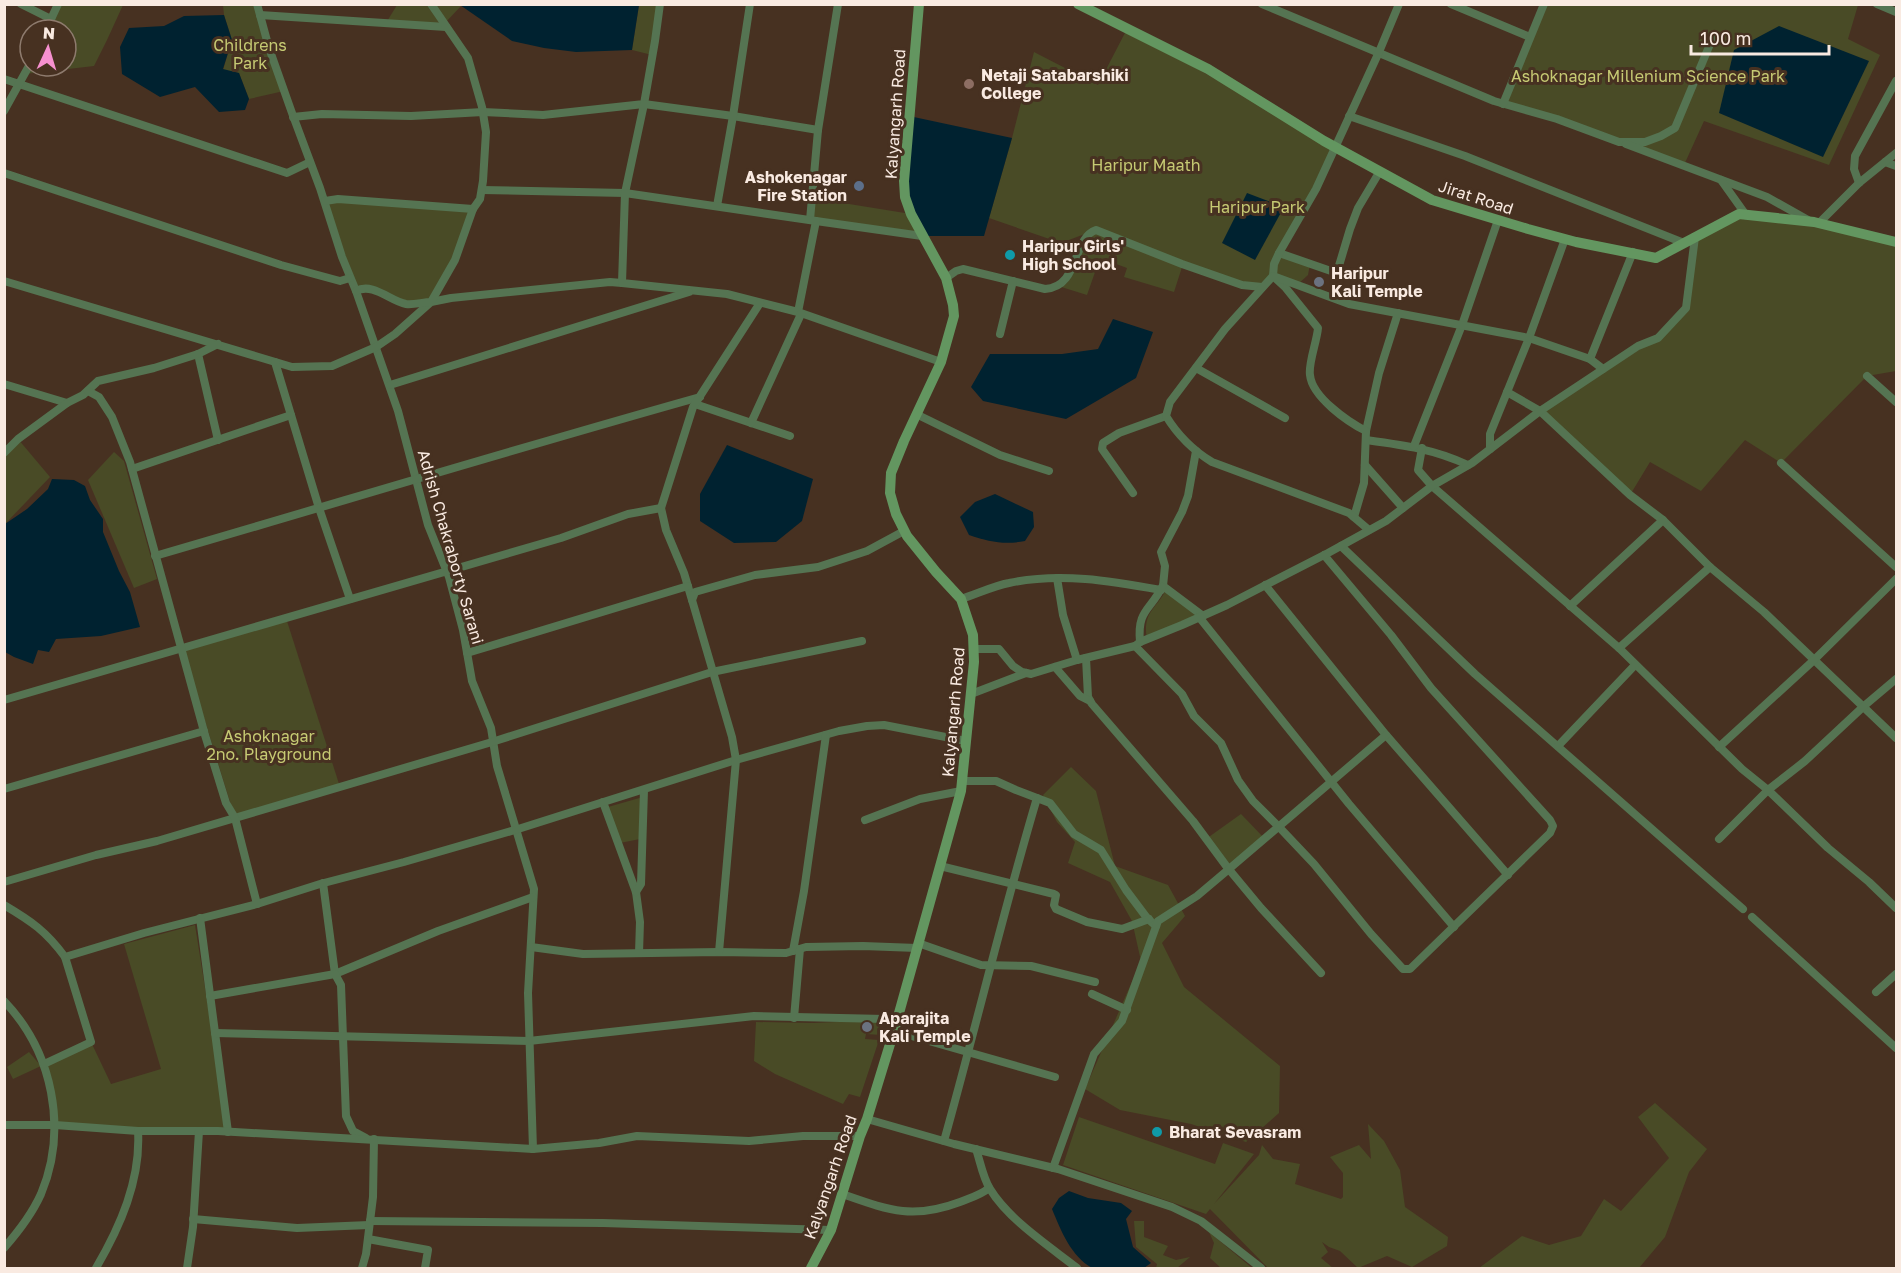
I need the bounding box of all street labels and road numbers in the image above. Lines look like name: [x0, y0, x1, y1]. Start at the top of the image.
street label: Kalyangarh Road: [880, 48, 910, 180]
street label: Jirat Road: [1436, 175, 1516, 219]
street label: Adrish Chakraborty Sarani: [414, 447, 488, 647]
street label: Kalyangarh Road: [937, 646, 969, 778]
street label: Kalyangarh Road: [799, 1112, 861, 1242]

